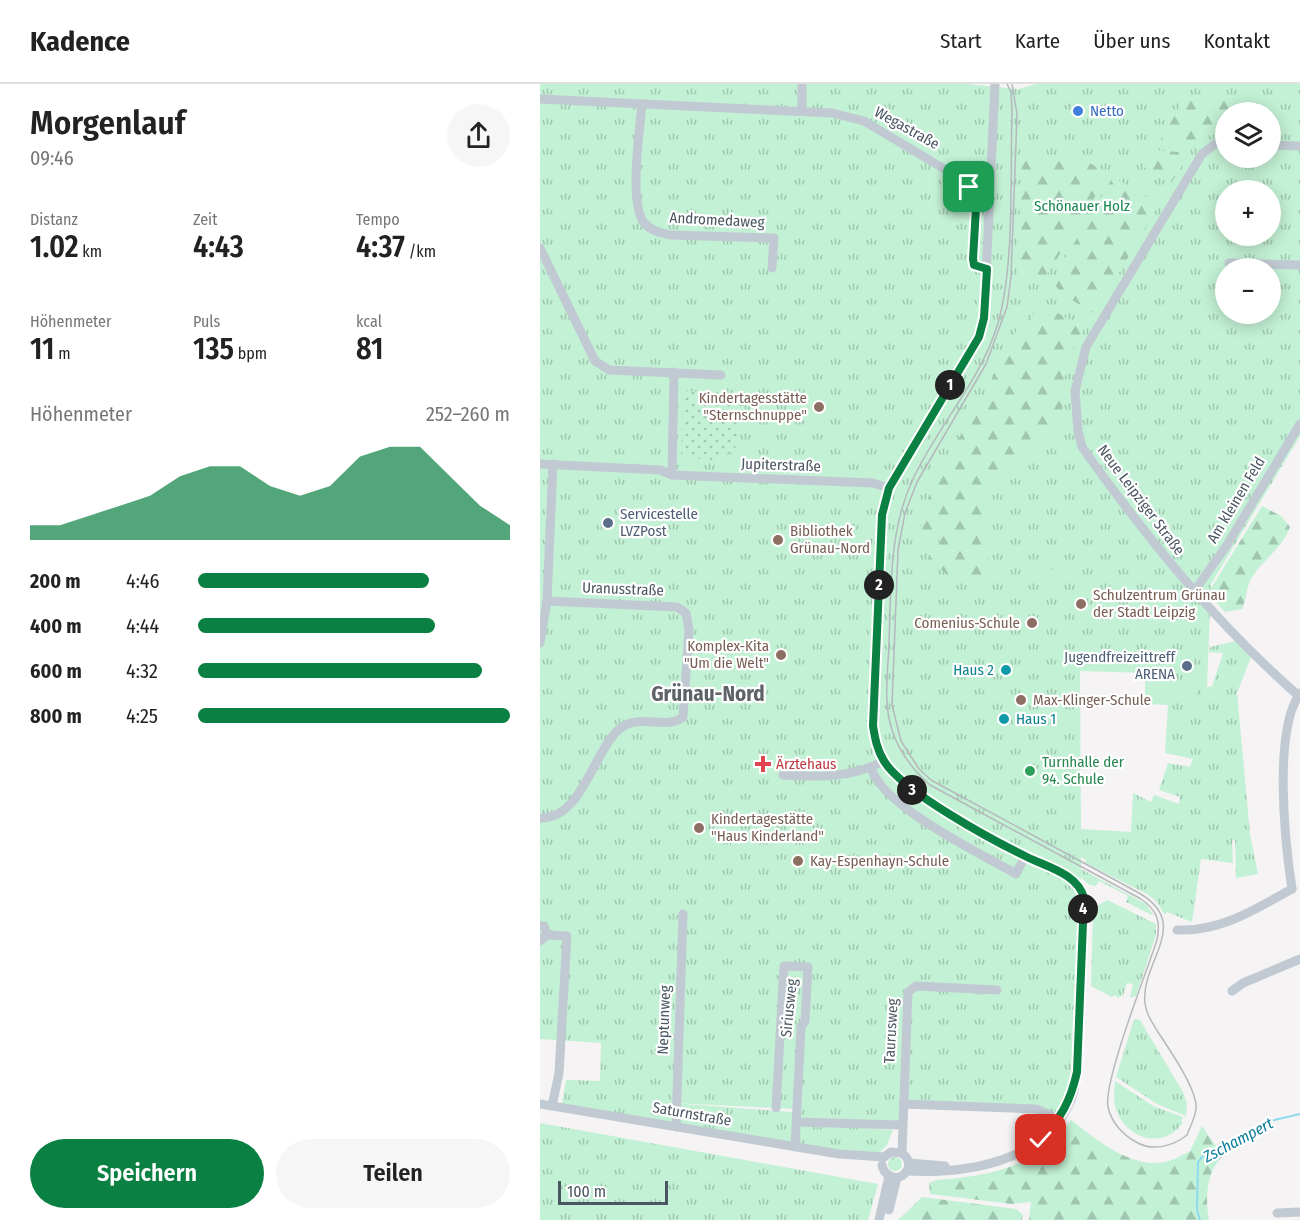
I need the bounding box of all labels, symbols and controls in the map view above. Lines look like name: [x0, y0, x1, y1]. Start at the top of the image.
text: Kadence: [30, 25, 130, 58]
text: Start: [940, 28, 982, 54]
text: Karte: [1015, 28, 1060, 54]
text: Über uns: [1093, 28, 1170, 54]
text: Kontakt: [1203, 28, 1270, 54]
place label: Netto: [1090, 102, 1124, 120]
map controls: [1215, 102, 1281, 324]
button: layers: [1215, 102, 1281, 168]
text: Morgenlauf: [30, 103, 185, 143]
street label: Wegastraße: [871, 103, 943, 153]
button: share: [447, 104, 510, 167]
marker: Netto: [1071, 104, 1085, 118]
text: 09:46: [30, 146, 74, 170]
pin: [943, 161, 994, 212]
icon: arrive: [952, 170, 985, 203]
button: +: [1215, 180, 1281, 246]
park label: Schönauer Holz: [1034, 197, 1130, 215]
street label: Andromedaweg: [669, 209, 765, 231]
text: Distanz: [30, 210, 78, 229]
text: Zeit: [193, 210, 217, 229]
text: Tempo: [356, 210, 400, 229]
text: 1.02: [30, 229, 79, 265]
text: 4:43: [193, 229, 244, 265]
text: 4:37: [356, 229, 405, 265]
text: km: [79, 242, 102, 261]
text: /km: [405, 242, 436, 261]
button: −: [1215, 258, 1281, 324]
text: Höhenmeter: [30, 312, 112, 331]
text: Puls: [193, 312, 220, 331]
text: kcal: [356, 312, 382, 331]
text: 11: [30, 331, 54, 367]
text: 135: [193, 331, 234, 367]
text: 81: [356, 331, 383, 367]
text: m: [54, 344, 71, 363]
text: bpm: [234, 344, 267, 363]
pin: 1: [935, 370, 965, 400]
text: 1: [947, 375, 953, 394]
place label: Kindertagesstätte "Sternschnuppe": [699, 389, 807, 424]
marker: Kindertagesstätte "Sternschnuppe": [812, 400, 826, 414]
text: Höhenmeter: [30, 402, 132, 426]
text: 252–260 m: [426, 402, 510, 426]
street label: Neue Leipziger Straße: [1094, 441, 1188, 559]
street label: Am kleinen Feld: [1203, 454, 1269, 546]
street label: Jupiterstraße: [741, 455, 821, 475]
place label: Servicestelle LVZPost: [620, 505, 698, 540]
marker: Servicestelle LVZPost: [601, 516, 615, 530]
place label: Bibliothek Grünau-Nord: [790, 522, 870, 557]
marker: Bibliothek Grünau-Nord: [771, 533, 785, 547]
text: 200 m: [30, 569, 81, 593]
text: 4:46: [126, 569, 159, 593]
pin: 2: [864, 570, 894, 600]
text: 2: [875, 575, 883, 594]
street label: Uranusstraße: [582, 579, 664, 599]
place label: Schulzentrum Grünau der Stadt Leipzig: [1093, 586, 1226, 621]
marker: Schulzentrum Grünau der Stadt Leipzig: [1074, 597, 1088, 611]
text: 400 m: [30, 614, 82, 638]
text: 4:44: [126, 614, 159, 638]
place label: Comenius-Schule: [914, 614, 1020, 632]
marker: Comenius-Schule: [1025, 616, 1039, 630]
place label: Komplex-Kita "Um die Welt": [684, 637, 769, 672]
marker: Komplex-Kita "Um die Welt": [774, 648, 788, 662]
place label: Jugendfreizeittreff ARENA: [1064, 648, 1176, 683]
text: 600 m: [30, 659, 82, 683]
text: 4:32: [126, 659, 158, 683]
marker: Jugendfreizeittreff ARENA: [1180, 659, 1194, 673]
place label: Haus 2: [953, 661, 994, 679]
marker: Haus 2: [999, 663, 1013, 677]
district label: Grünau-Nord: [651, 681, 765, 707]
place label: Max-Klinger-Schule: [1033, 691, 1151, 709]
marker: Max-Klinger-Schule: [1014, 693, 1028, 707]
text: 800 m: [30, 704, 82, 728]
text: 4:25: [126, 704, 158, 728]
place label: Haus 1: [1016, 710, 1056, 728]
marker: Haus 1: [997, 712, 1011, 726]
place label: Turnhalle der 94. Schule: [1042, 753, 1125, 788]
marker: Ärztehaus: [754, 755, 772, 773]
place label: Ärztehaus: [776, 755, 837, 773]
marker: Turnhalle der 94. Schule: [1023, 764, 1037, 778]
pin: 3: [897, 775, 927, 805]
text: 3: [908, 780, 916, 799]
place label: Kindertagestätte "Haus Kinderland": [711, 810, 824, 845]
marker: Kindertagestätte "Haus Kinderland": [692, 821, 706, 835]
place label: Kay-Espenhayn-Schule: [810, 852, 949, 870]
marker: Kay-Espenhayn-Schule: [791, 854, 805, 868]
pin: 4: [1068, 894, 1098, 924]
text: 4: [1079, 899, 1087, 918]
street label: Siriusweg: [777, 978, 801, 1038]
street label: Neptunweg: [654, 985, 674, 1055]
street label: Taurusweg: [880, 998, 902, 1064]
street label: Saturnstraße: [651, 1098, 733, 1130]
water label: Zschampert: [1199, 1113, 1277, 1167]
pin: [1015, 1114, 1066, 1165]
icon: check: [1024, 1123, 1057, 1156]
button: Speichern: [30, 1139, 264, 1208]
button: Teilen: [276, 1139, 510, 1208]
scale bar: [558, 1178, 668, 1206]
text: 100 m: [567, 1182, 606, 1201]

